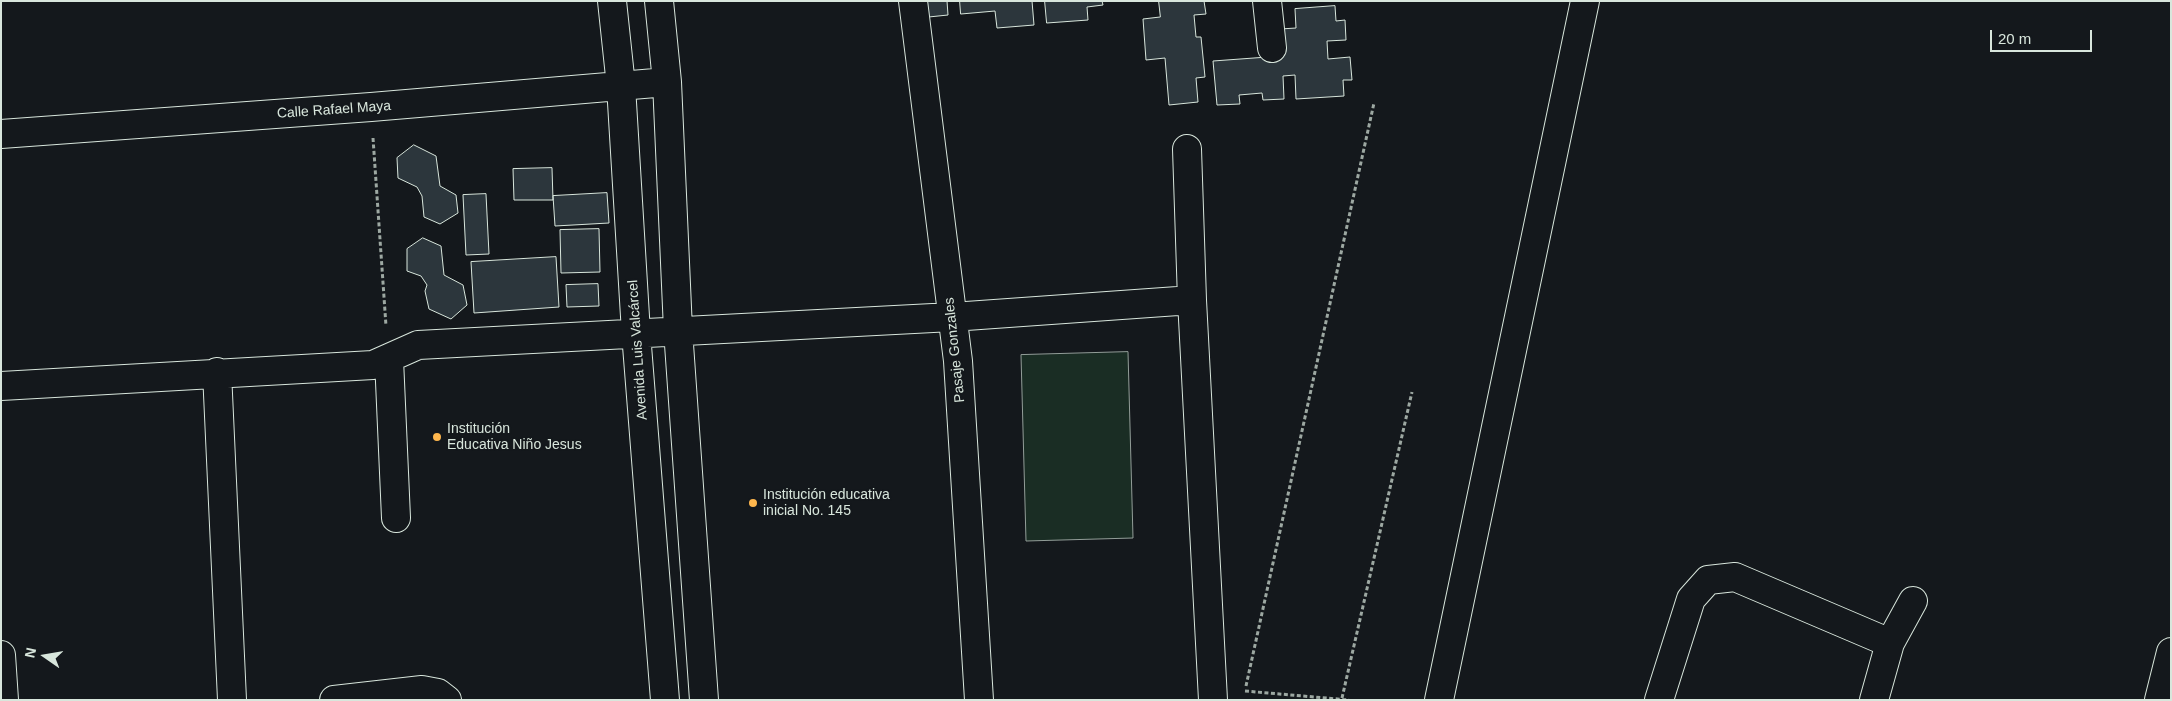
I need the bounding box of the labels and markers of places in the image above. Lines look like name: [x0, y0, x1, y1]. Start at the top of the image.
place label: Institución Educativa Niño Jesus: [447, 421, 582, 454]
marker: Institución Educativa Niño Jesus: [431, 431, 443, 443]
place label: Institución educativa inicial No. 145: [763, 487, 890, 520]
marker: Institución educativa inicial No. 145: [747, 497, 759, 509]

